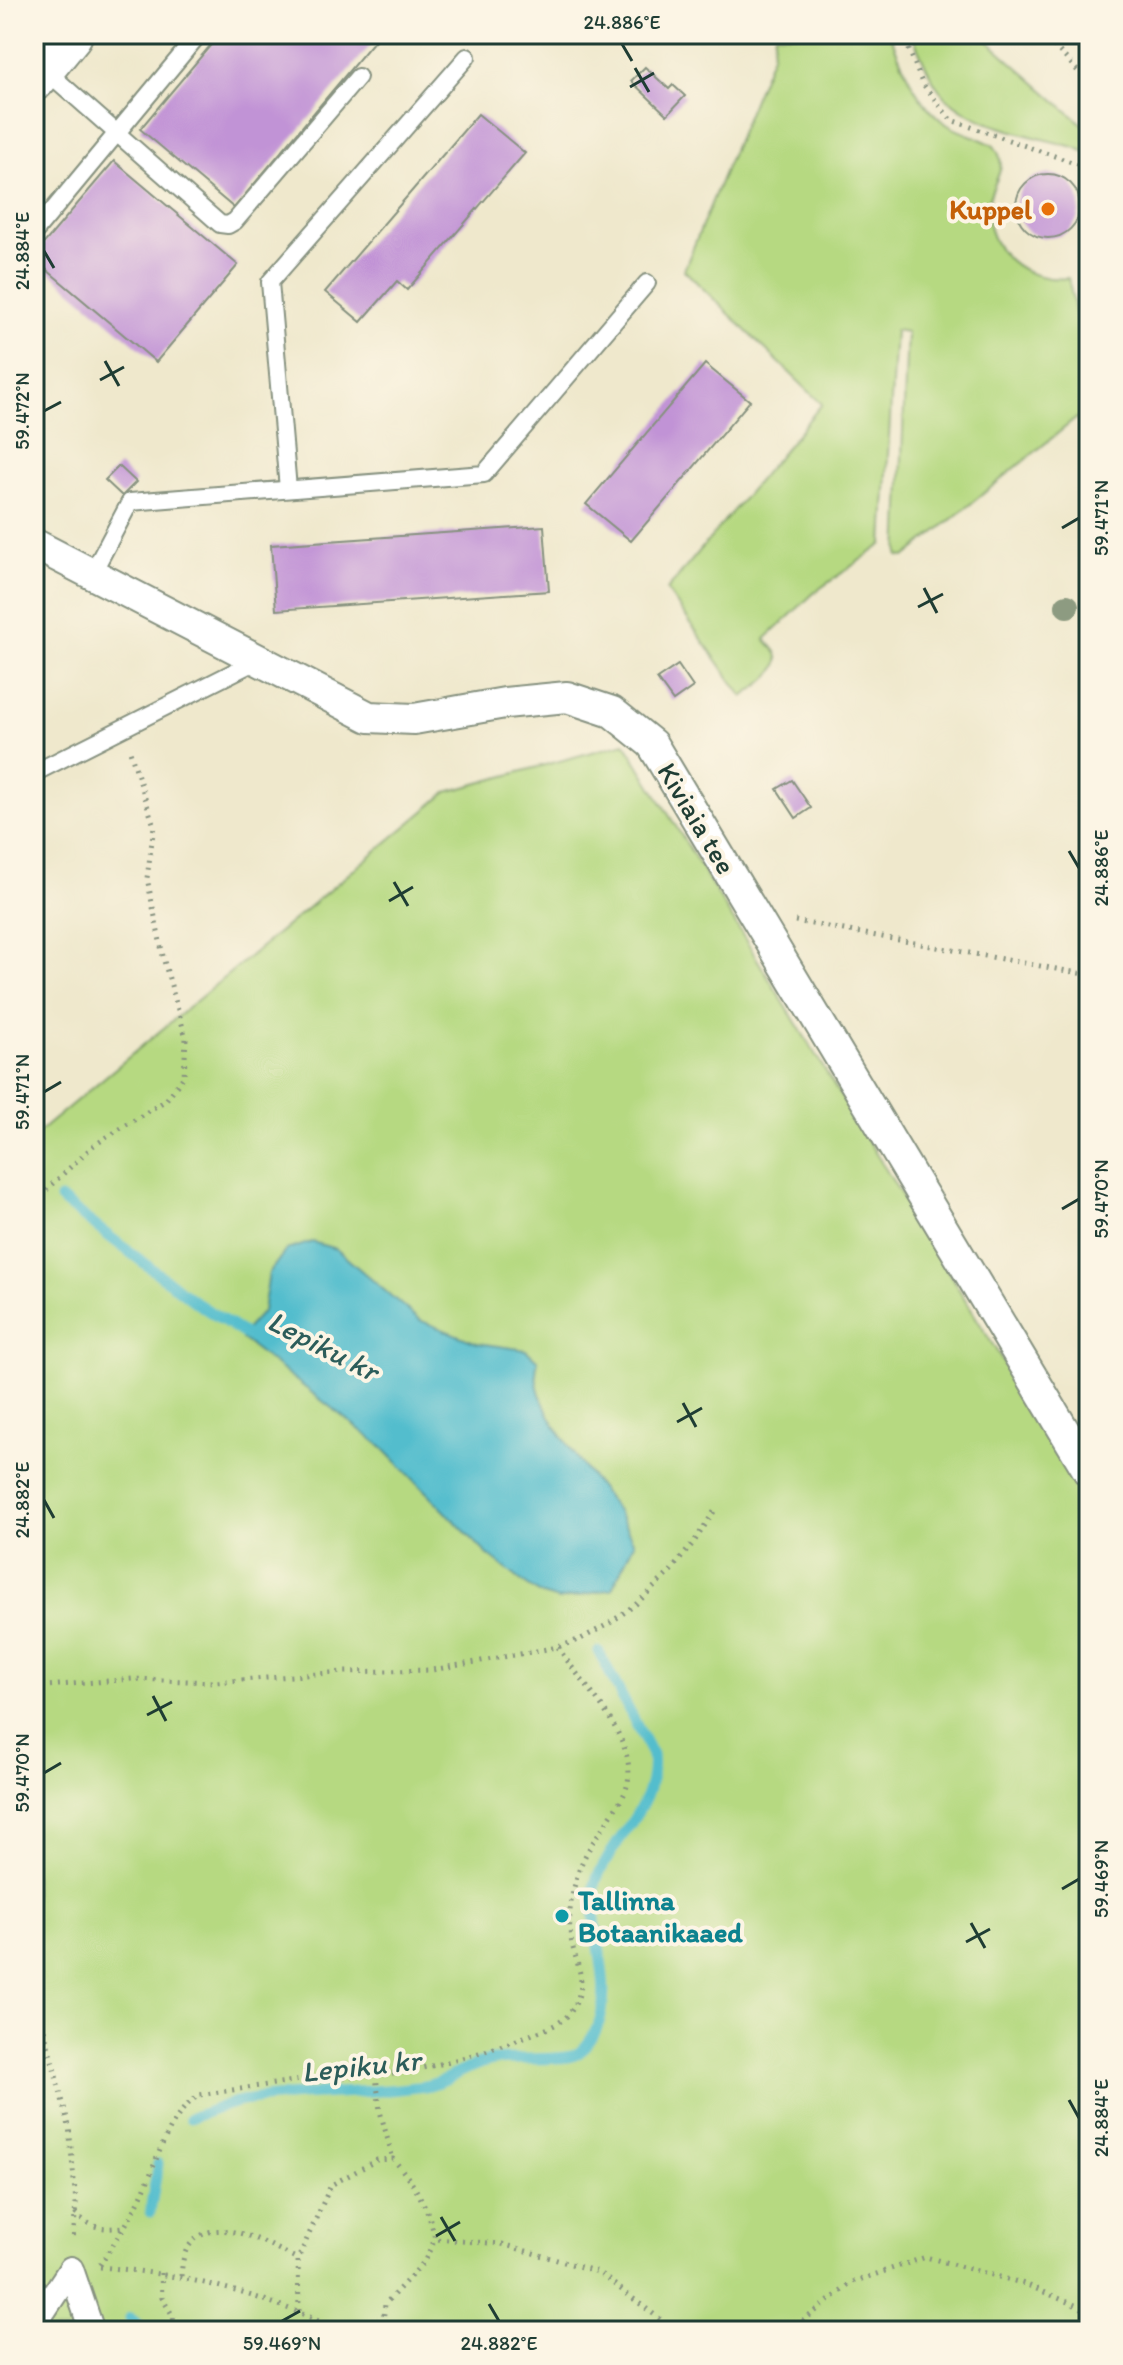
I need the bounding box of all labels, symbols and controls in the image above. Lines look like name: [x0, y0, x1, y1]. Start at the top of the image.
text: 24.886°E: [584, 10, 660, 34]
place label: Kuppel: [949, 192, 1032, 226]
marker: Kuppel: [1039, 200, 1057, 218]
text: 24.884°E: [10, 212, 34, 290]
text: 59.472°N: [10, 372, 34, 450]
text: 59.471°N: [1089, 480, 1113, 556]
street label: Kiviaia tee: [650, 756, 744, 880]
text: 24.886°E: [1089, 830, 1113, 906]
text: 59.471°N: [10, 1054, 34, 1130]
text: 59.470°N: [1089, 1159, 1113, 1239]
water label: Lepiku kr: [262, 1302, 387, 1390]
text: 24.882°E: [10, 1462, 34, 1538]
text: 59.470°N: [10, 1733, 34, 1813]
text: 59.469°N: [1089, 1840, 1113, 1918]
place label: Tallinna Botaanikaaed: [577, 1883, 743, 1949]
marker: Tallinna Botaanikaaed: [553, 1907, 571, 1925]
water label: Lepiku kr: [300, 2041, 425, 2090]
text: 24.884°E: [1089, 2079, 1113, 2157]
text: 59.469°N: [243, 2331, 321, 2355]
text: 24.882°E: [461, 2331, 537, 2355]

